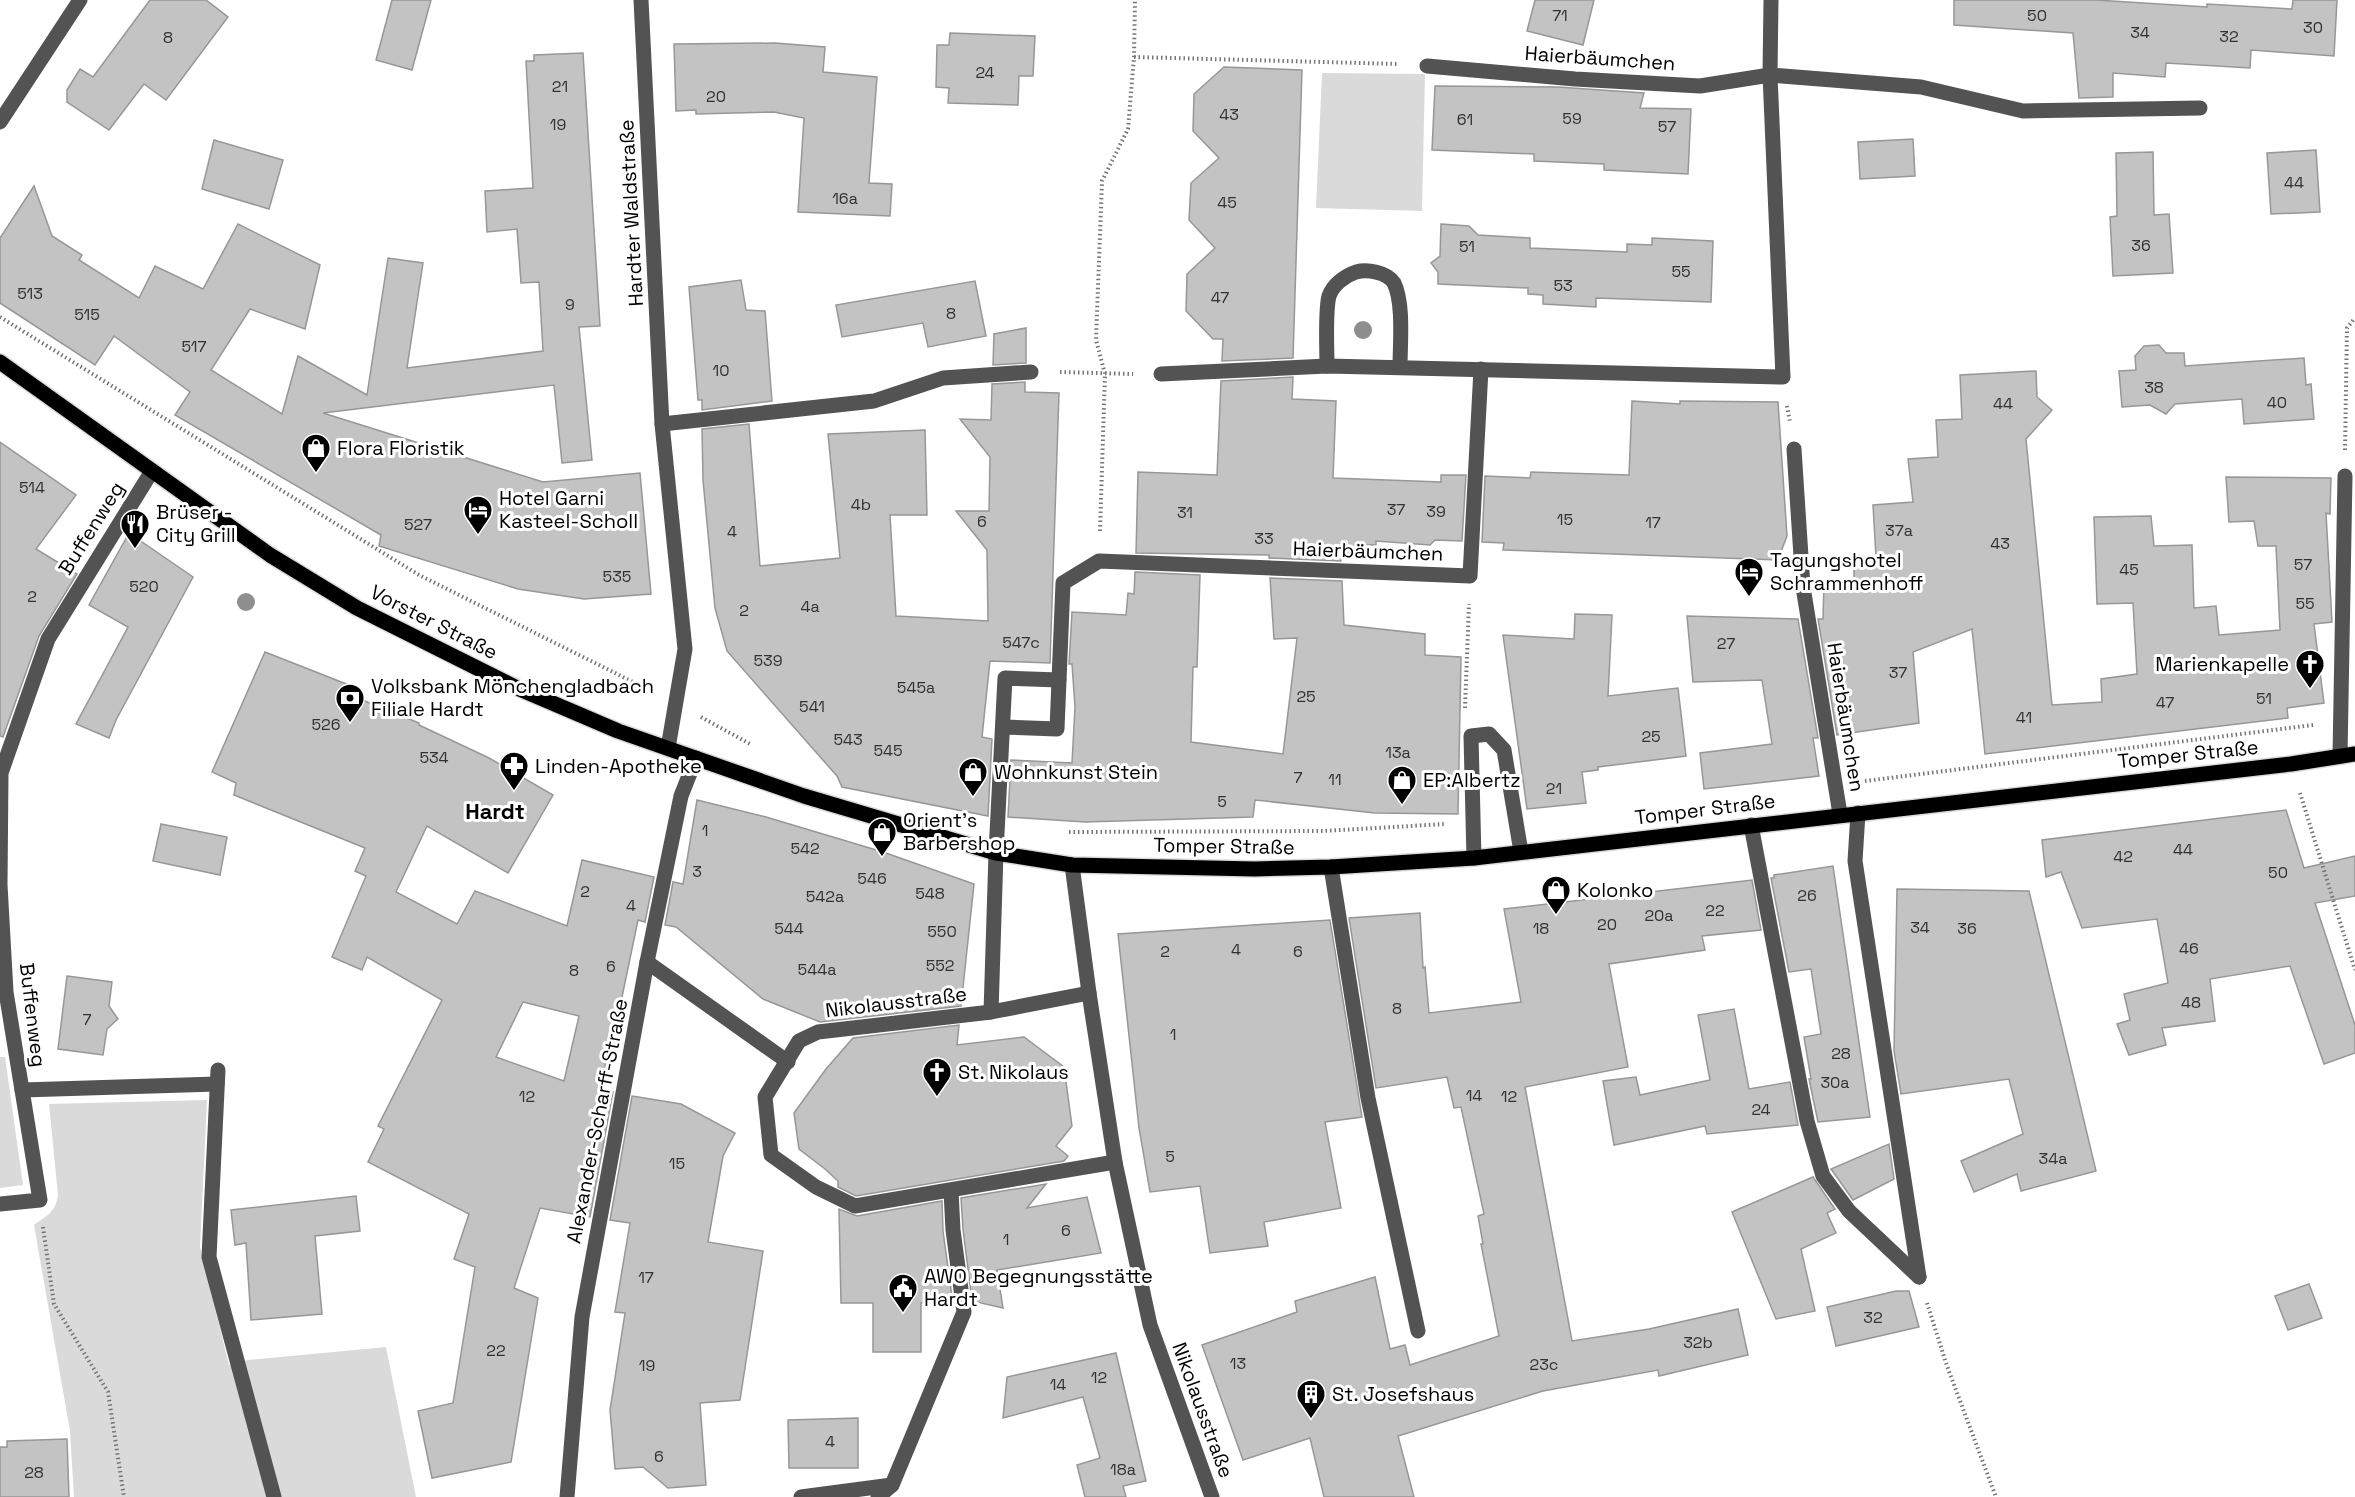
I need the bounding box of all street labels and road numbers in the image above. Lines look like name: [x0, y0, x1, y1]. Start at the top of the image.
street label: Haierbäumchen: [1524, 40, 1676, 76]
street label: Hardter Waldstraße: [613, 119, 649, 307]
street label: Buffenweg: [52, 477, 130, 579]
street label: Haierbäumchen: [1292, 535, 1444, 567]
street label: Vorster Straße: [366, 579, 502, 665]
street label: Haierbäumchen: [1821, 640, 1871, 794]
street label: Tomper Straße: [2116, 734, 2260, 774]
street label: Tomper Straße: [1633, 787, 1777, 831]
street label: Tomper Straße: [1153, 832, 1295, 860]
street label: Buffenweg: [14, 961, 52, 1069]
street label: Nikolausstraße: [824, 980, 968, 1024]
street label: Alexander-Scharff-Straße: [560, 996, 634, 1246]
street label: Nikolausstraße: [1166, 1339, 1240, 1481]

